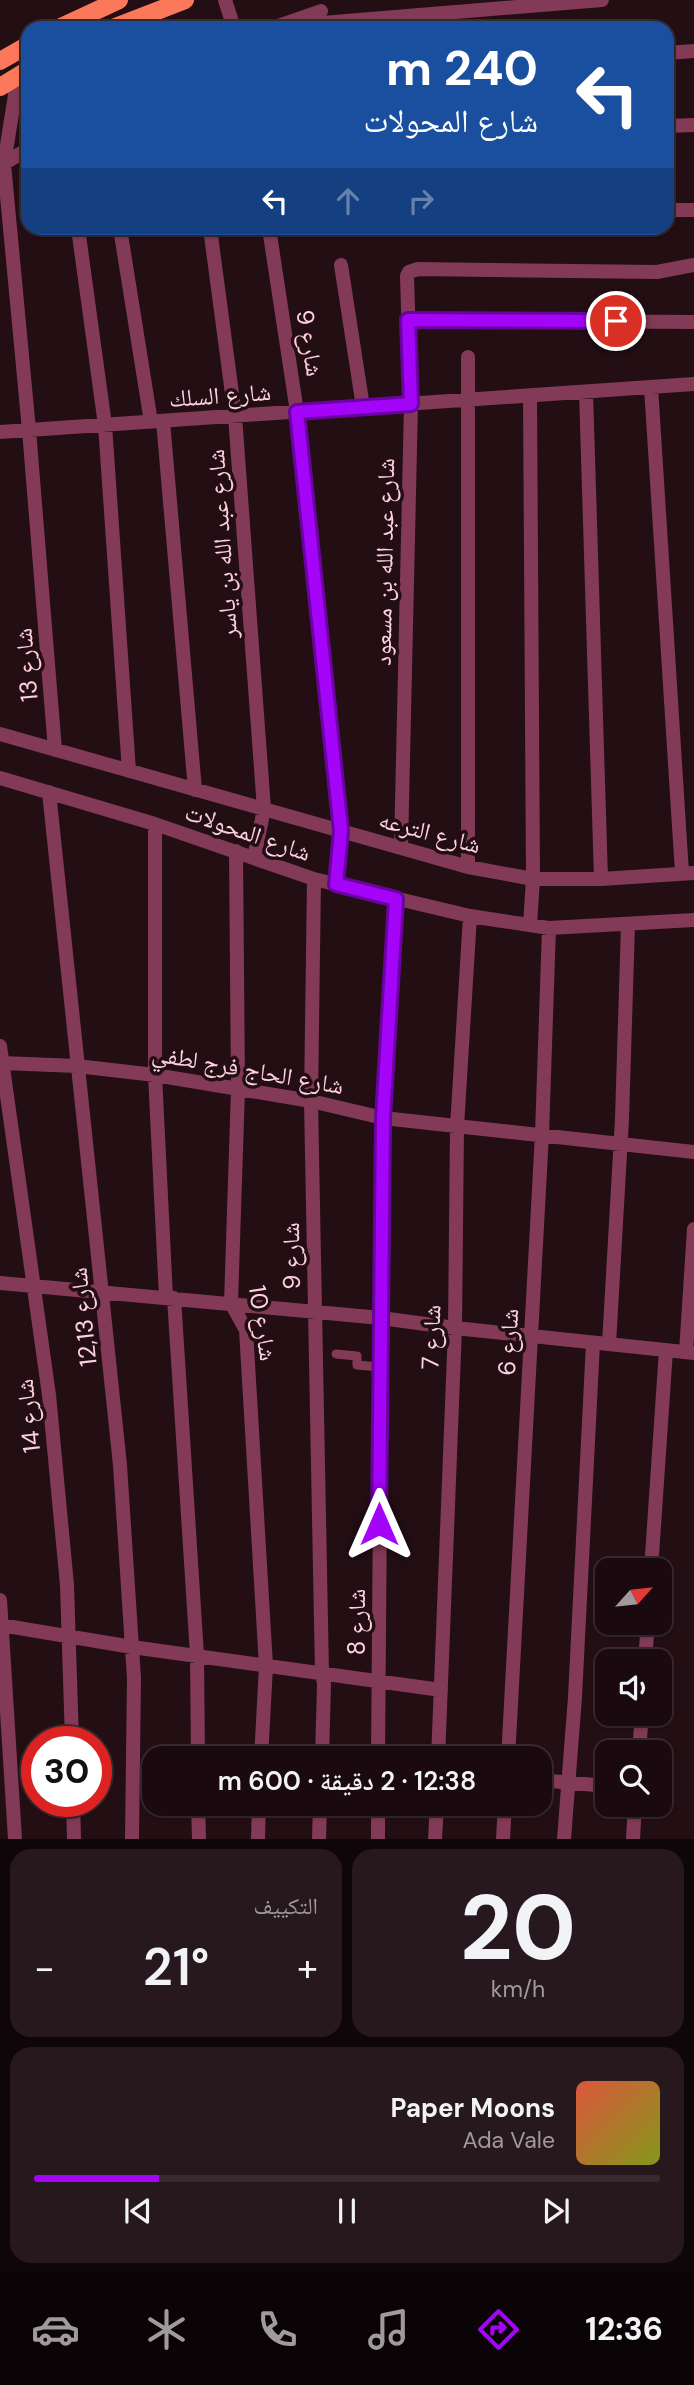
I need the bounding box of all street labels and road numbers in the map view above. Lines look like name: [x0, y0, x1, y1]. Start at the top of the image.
street label: شارع 9: [289, 307, 331, 379]
street label: شارع السلك: [168, 376, 272, 414]
street label: شارع عبد الله بن ياسر: [200, 448, 244, 641]
street label: شارع عبد الله بن مسعود: [367, 458, 401, 666]
street label: شارع 13: [7, 627, 45, 703]
street label: شارع المحولات: [181, 796, 315, 868]
street label: شارع الترعه: [376, 804, 484, 860]
street label: شارع الحاج فرج لطفي: [149, 1037, 346, 1105]
street label: شارع 9: [275, 1222, 307, 1290]
street label: شارع 12,13: [62, 1266, 104, 1368]
street label: شارع 10: [242, 1283, 284, 1363]
street label: شارع 7: [414, 1304, 448, 1370]
street label: شارع 6: [491, 1308, 525, 1376]
street label: شارع 14: [9, 1378, 47, 1454]
street label: شارع 8: [341, 1589, 372, 1655]

